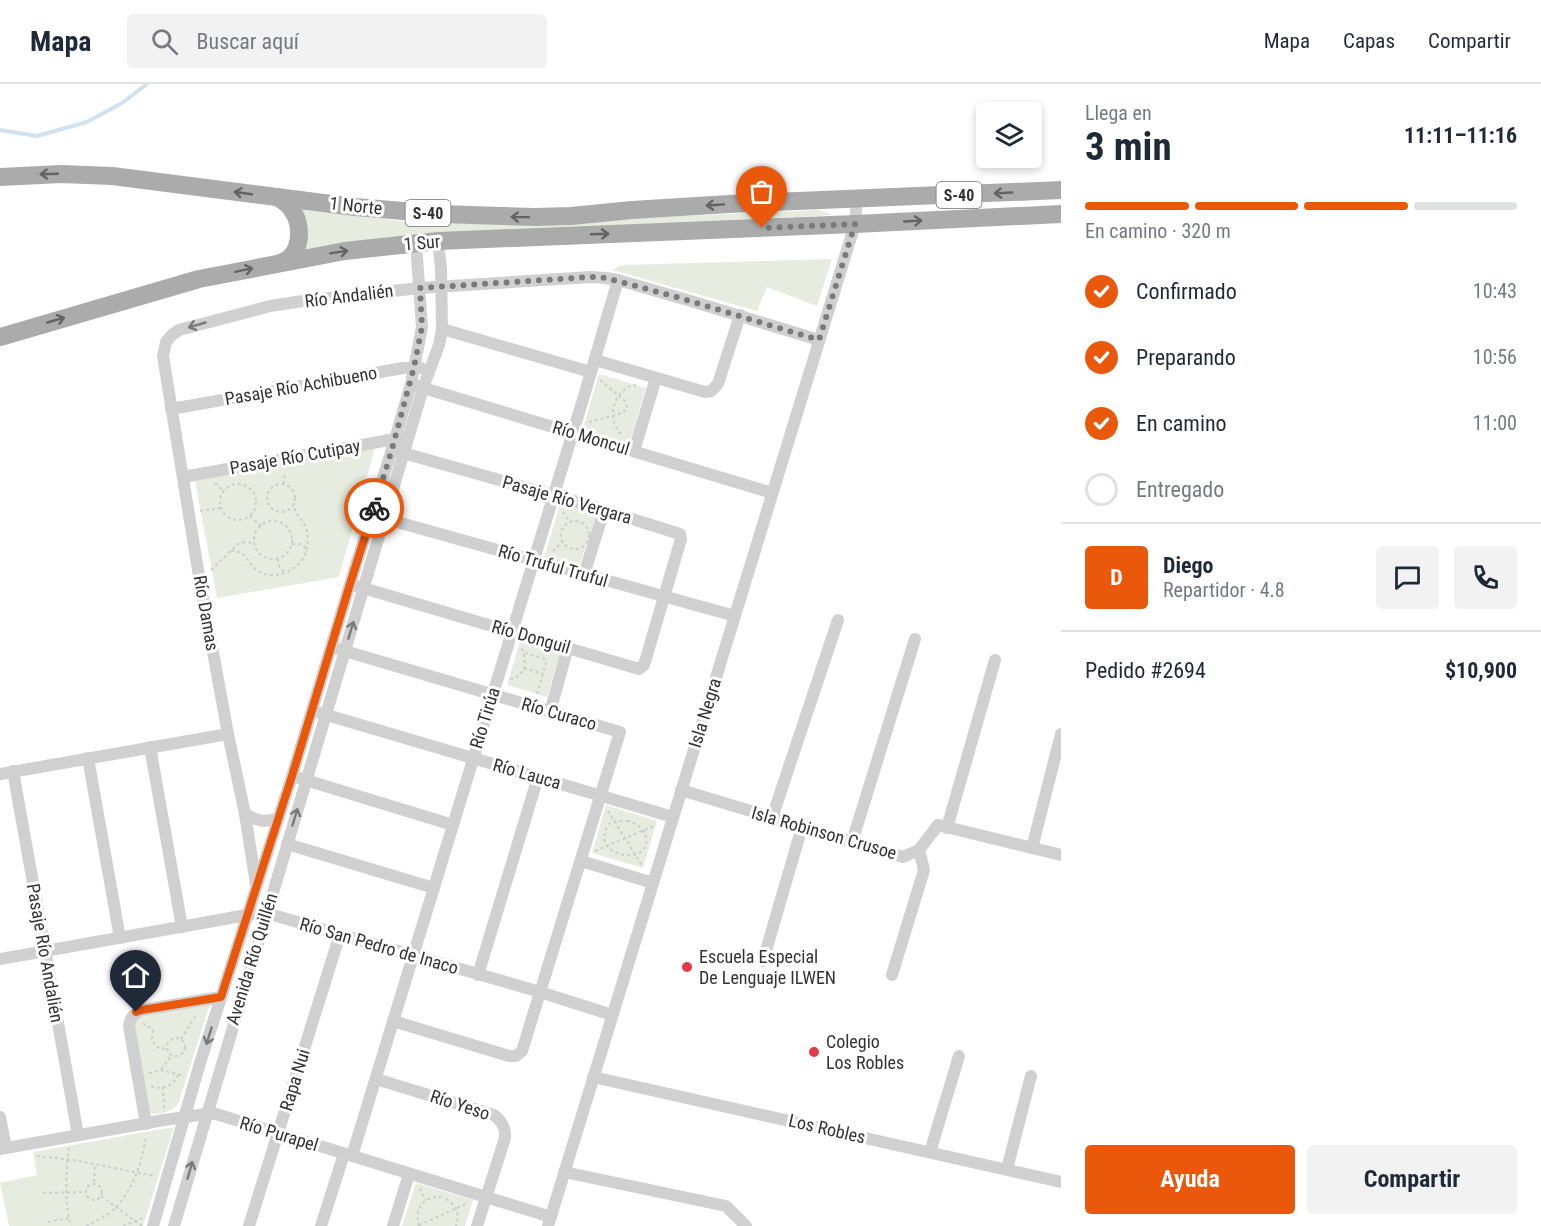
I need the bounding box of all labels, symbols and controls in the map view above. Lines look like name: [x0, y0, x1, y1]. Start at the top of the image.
search box: [127, 14, 547, 68]
text: Mapa: [30, 25, 91, 58]
icon: search: [148, 25, 181, 58]
text: Buscar aquí: [196, 29, 299, 54]
text: Mapa: [1264, 29, 1310, 53]
text: Capas: [1343, 29, 1395, 53]
text: Compartir: [1428, 29, 1511, 53]
text: Llega en: [1085, 101, 1152, 125]
map controls: [976, 102, 1042, 168]
button: layers: [976, 102, 1042, 168]
text: 11:11–11:16: [1404, 123, 1517, 148]
text: 3 min: [1085, 124, 1172, 170]
pin: [736, 166, 787, 228]
one-way arrow: [39, 169, 59, 180]
icon: bag: [745, 175, 778, 208]
road number: S-40: [936, 182, 982, 208]
one-way arrow: [233, 187, 253, 198]
one-way arrow: [993, 187, 1013, 198]
street label: 1 Norte: [329, 192, 383, 219]
one-way arrow: [705, 199, 725, 210]
road number: S-40: [406, 200, 450, 226]
one-way arrow: [511, 211, 531, 222]
one-way arrow: [902, 216, 922, 227]
text: En camino · 320 m: [1085, 219, 1231, 243]
one-way arrow: [589, 229, 609, 240]
street label: 1 Sur: [403, 230, 442, 255]
one-way arrow: [329, 246, 349, 257]
one-way arrow: [234, 264, 254, 275]
icon: check: [1085, 275, 1118, 308]
text: Confirmado: [1136, 279, 1237, 304]
text: 10:43: [1473, 279, 1517, 303]
street label: Río Andalién: [303, 280, 394, 311]
one-way arrow: [46, 314, 65, 325]
one-way arrow: [188, 320, 207, 331]
icon: check: [1085, 341, 1118, 374]
text: Preparando: [1136, 345, 1236, 370]
text: 10:56: [1473, 345, 1517, 369]
street label: Pasaje Río Achibueno: [223, 362, 379, 409]
icon: check: [1085, 407, 1118, 440]
text: En camino: [1136, 411, 1227, 436]
text: 11:00: [1473, 411, 1517, 435]
street label: Río Moncul: [550, 416, 632, 459]
street label: Pasaje Río Cutipay: [228, 435, 362, 478]
street label: Pasaje Río Vergara: [500, 471, 634, 528]
text: Entregado: [1136, 477, 1224, 502]
courier: [344, 478, 404, 538]
icon: bike: [358, 492, 391, 525]
street label: Río Truful Truful: [496, 540, 610, 591]
button: chat: [1376, 546, 1439, 609]
button: phone: [1454, 546, 1517, 609]
text: Diego: [1163, 553, 1214, 578]
text: D: [1110, 565, 1123, 590]
street label: Río Damas: [190, 574, 223, 652]
text: Repartidor · 4.8: [1163, 578, 1285, 602]
street label: Río Donguil: [489, 615, 573, 658]
one-way arrow: [346, 621, 357, 640]
text: Pedido #2694: [1085, 658, 1206, 683]
text: $10,900: [1445, 658, 1517, 683]
street label: Isla Negra: [684, 675, 725, 750]
street label: Río Tirúa: [465, 685, 504, 751]
street label: Río Curaco: [519, 693, 599, 734]
street label: Río Lauca: [491, 754, 564, 793]
street label: Isla Robinson Crusoe: [749, 802, 899, 863]
one-way arrow: [290, 808, 301, 827]
street label: Pasaje Río Andalién: [23, 882, 68, 1024]
street label: Avenida Río Quillén: [222, 891, 282, 1027]
street label: Río San Pedro de Inaco: [297, 913, 461, 978]
place label: Escuela Especial De Lenguaje ILWEN: [699, 946, 836, 988]
pin: [110, 950, 161, 1012]
icon: home: [119, 959, 152, 992]
marker: Escuela Especial De Lenguaje ILWEN: [680, 960, 694, 974]
one-way arrow: [202, 1026, 213, 1045]
place label: Colegio Los Robles: [826, 1031, 904, 1073]
marker: Colegio Los Robles: [807, 1045, 821, 1059]
street label: Rapa Nui: [275, 1046, 314, 1113]
street label: Río Yeso: [428, 1085, 493, 1124]
street label: Los Robles: [787, 1109, 868, 1148]
street label: Río Purapel: [237, 1112, 321, 1155]
button: Ayuda: [1085, 1145, 1295, 1214]
button: Compartir: [1307, 1145, 1517, 1214]
one-way arrow: [185, 1161, 196, 1180]

